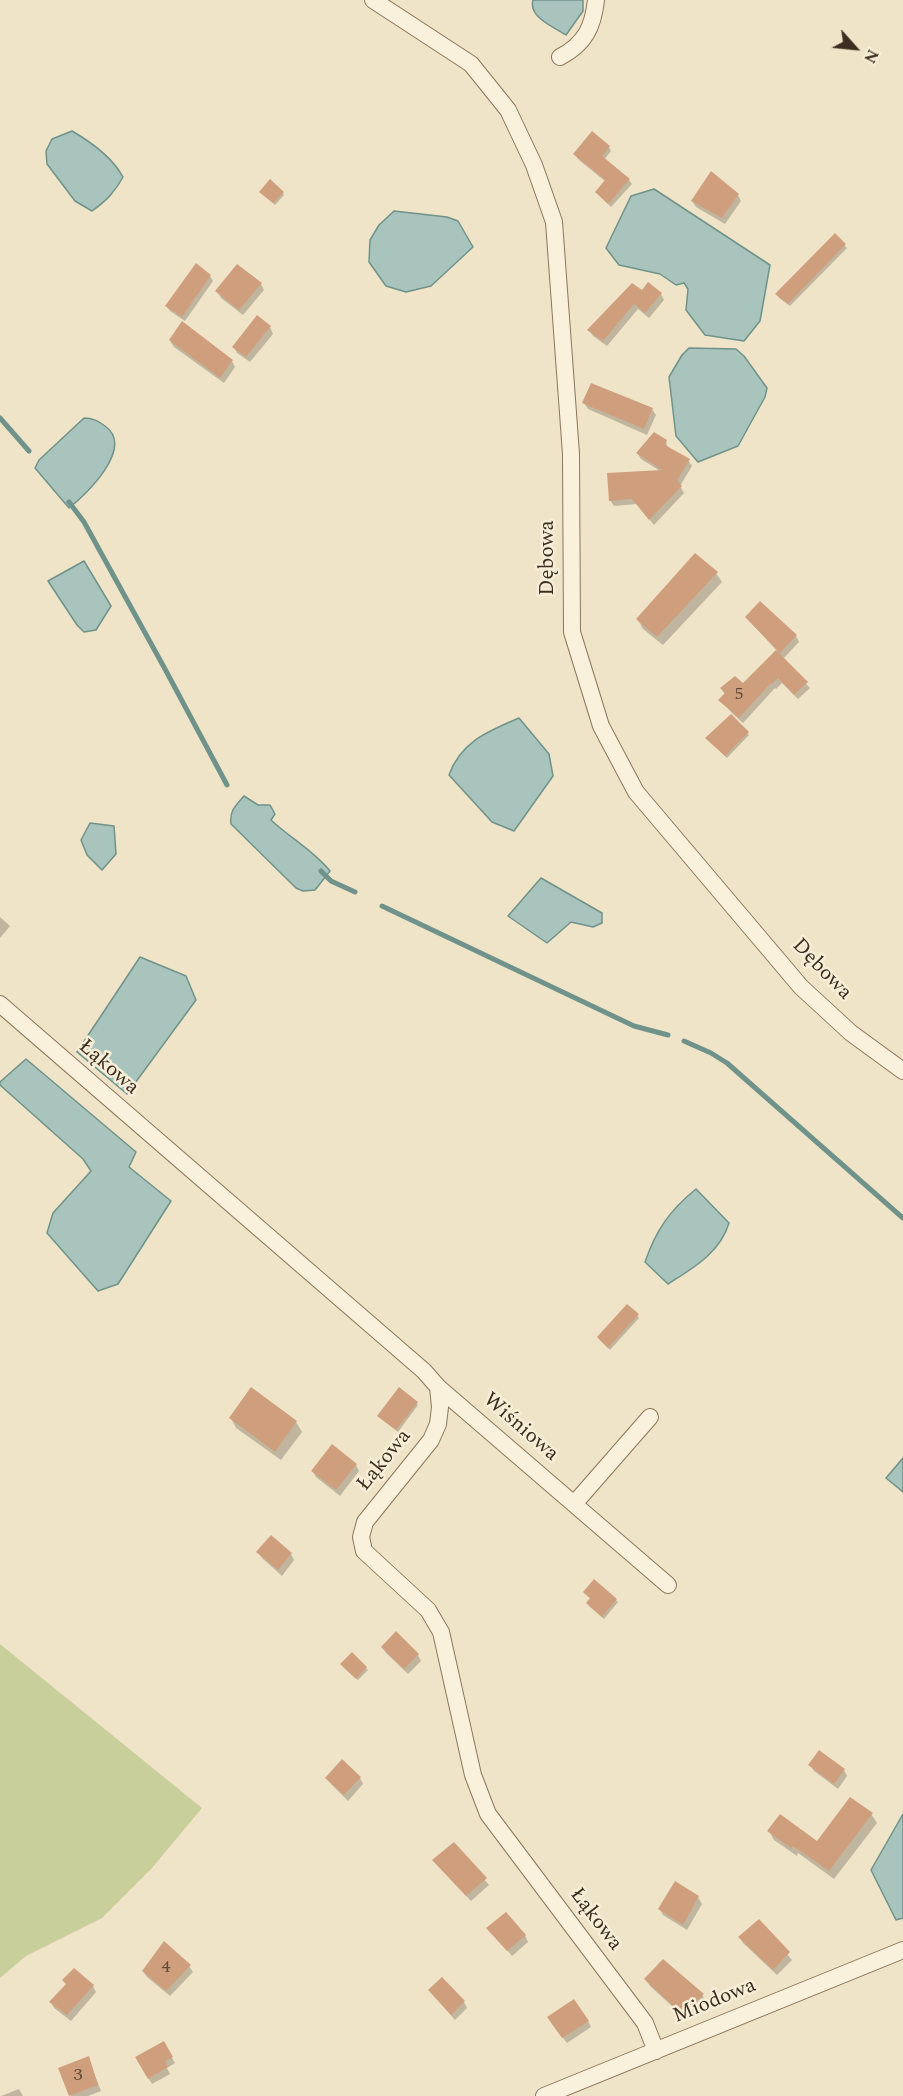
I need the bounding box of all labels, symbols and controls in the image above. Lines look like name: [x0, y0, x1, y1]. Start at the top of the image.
north arrow: [825, 18, 885, 78]
text: N: [857, 45, 885, 67]
street label: Dębowa: [536, 520, 562, 596]
house number: 5: [735, 684, 743, 706]
street label: Dębowa: [786, 934, 856, 1006]
street label: Łąkowa: [73, 1035, 143, 1101]
street label: Wiśniowa: [477, 1388, 563, 1468]
street label: Łąkowa: [353, 1425, 417, 1497]
street label: Łąkowa: [563, 1884, 627, 1956]
house number: 4: [162, 1957, 170, 1979]
street label: Miodowa: [670, 1974, 760, 2030]
house number: 3: [74, 2065, 82, 2087]

